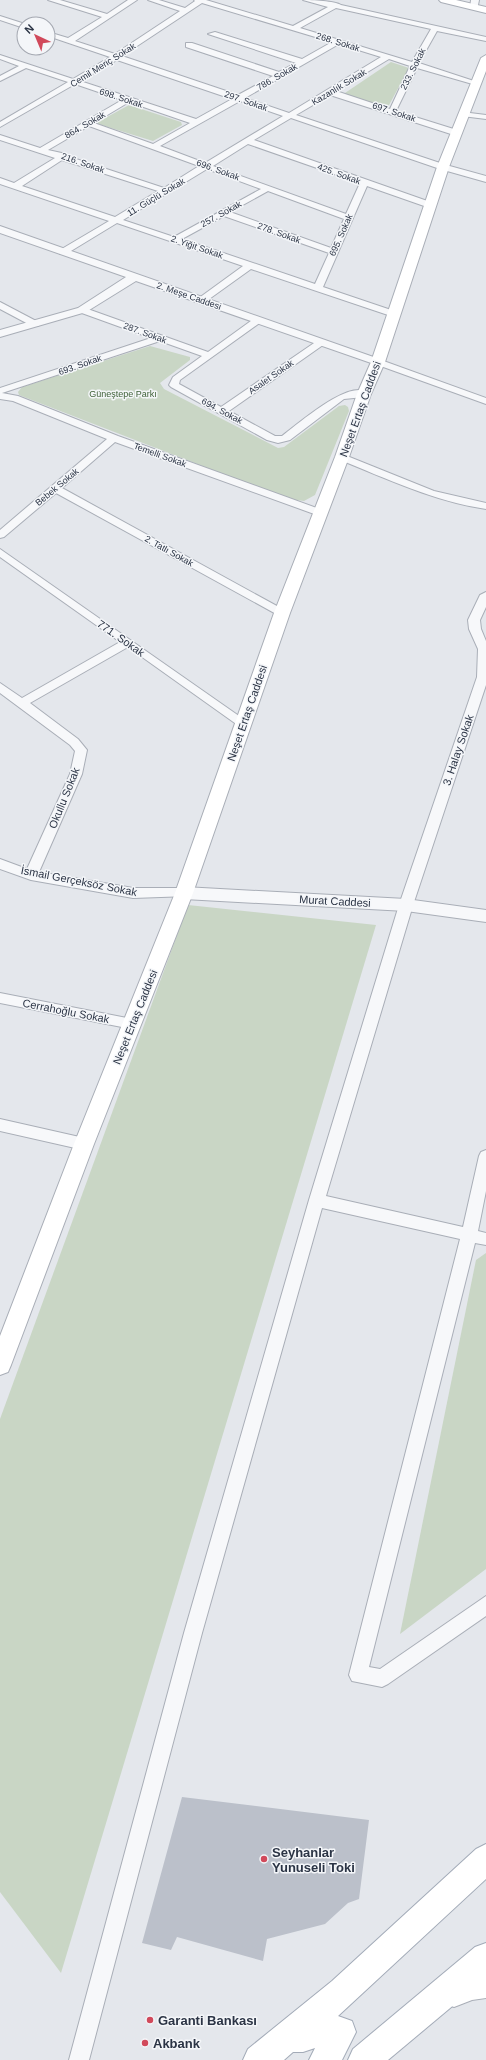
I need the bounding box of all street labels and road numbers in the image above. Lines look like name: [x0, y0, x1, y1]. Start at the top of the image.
street label: 268. Sokak: [315, 31, 361, 54]
street label: Cemil Meriç Sokak: [69, 41, 138, 89]
street label: 233. Sokak: [398, 46, 428, 91]
street label: 786. Sokak: [255, 61, 299, 93]
street label: Kazanlık Sokak: [310, 66, 369, 107]
street label: 698. Sokak: [98, 86, 144, 110]
street label: 297. Sokak: [223, 89, 269, 113]
street label: 697. Sokak: [371, 100, 417, 124]
street label: 864. Sokak: [63, 109, 107, 141]
street label: 216. Sokak: [60, 151, 106, 175]
street label: 696. Sokak: [195, 158, 241, 183]
street label: 425. Sokak: [316, 162, 362, 187]
street label: 11. Güçlü Sokak: [125, 176, 187, 218]
street label: 257. Sokak: [199, 198, 244, 229]
street label: 695. Sokak: [327, 212, 355, 258]
street label: 278. Sokak: [256, 221, 302, 246]
street label: 2. Yiğit Sokak: [170, 233, 225, 261]
street label: 2. Meşe Caddesi: [155, 280, 223, 312]
street label: 287. Sokak: [122, 321, 168, 346]
street label: 693. Sokak: [57, 353, 103, 377]
street label: Asalet Sokak: [247, 358, 296, 396]
street label: Neşet Ertaş Caddesi: [337, 360, 383, 458]
street label: 694. Sokak: [200, 396, 245, 426]
street label: Temelli Sokak: [132, 441, 188, 469]
street label: Bebek Sokak: [33, 466, 81, 508]
street label: 2. Tatlı Sokak: [143, 534, 195, 569]
street label: 771. Sokak: [95, 617, 147, 659]
street label: Neşet Ertaş Caddesi: [225, 663, 269, 763]
street label: 3. Halay Sokak: [440, 713, 476, 787]
street label: Okullu Sokak: [46, 765, 82, 830]
street label: İsmail Gerçeksöz Sokak: [20, 864, 139, 898]
street label: Murat Caddesi: [299, 893, 371, 909]
street label: Neşet Ertaş Caddesi: [111, 968, 159, 1066]
street label: Cerrahoğlu Sokak: [22, 997, 111, 1025]

